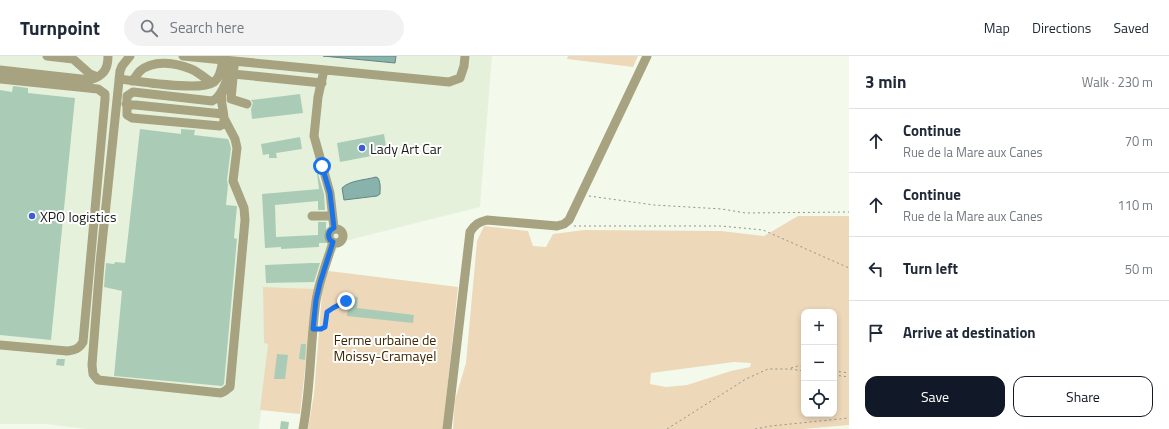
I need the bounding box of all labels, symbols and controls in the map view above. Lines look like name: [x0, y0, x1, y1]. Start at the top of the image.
search box: [124, 10, 404, 46]
text: Turnpoint: [20, 13, 100, 42]
text: Search here: [170, 16, 244, 39]
icon: search: [138, 17, 160, 39]
text: Map: [984, 17, 1010, 38]
text: Directions: [1032, 17, 1091, 38]
text: Saved: [1113, 17, 1149, 38]
text: 3 min: [865, 69, 906, 95]
text: Walk · 230 m: [1082, 72, 1153, 92]
text: Continue: [903, 119, 961, 142]
icon: ahead: [865, 130, 887, 152]
text: 70 m: [1125, 131, 1153, 151]
place label: Lady Art Car: [370, 138, 442, 159]
text: Rue de la Mare aux Canes: [903, 142, 1043, 162]
marker: Lady Art Car: [357, 143, 367, 153]
route start: [313, 157, 331, 175]
text: Continue: [903, 183, 961, 206]
icon: ahead: [865, 194, 887, 216]
text: 110 m: [1117, 195, 1153, 215]
place label: XPO logistics: [40, 206, 116, 227]
text: Rue de la Mare aux Canes: [903, 206, 1043, 226]
marker: XPO logistics: [27, 211, 37, 221]
text: Turn left: [903, 257, 958, 280]
icon: left: [865, 258, 887, 280]
text: 50 m: [1125, 259, 1153, 279]
route end: [337, 292, 355, 310]
map controls: [801, 309, 837, 417]
button: +: [801, 309, 837, 345]
text: Arrive at destination: [903, 321, 1036, 344]
icon: arrive: [865, 322, 887, 344]
park label: Ferme urbaine de Moissy-Cramayel: [334, 329, 436, 366]
button: −: [801, 345, 837, 381]
button: Save: [865, 376, 1005, 417]
button: Share: [1013, 376, 1153, 417]
button: locate: [801, 381, 837, 417]

